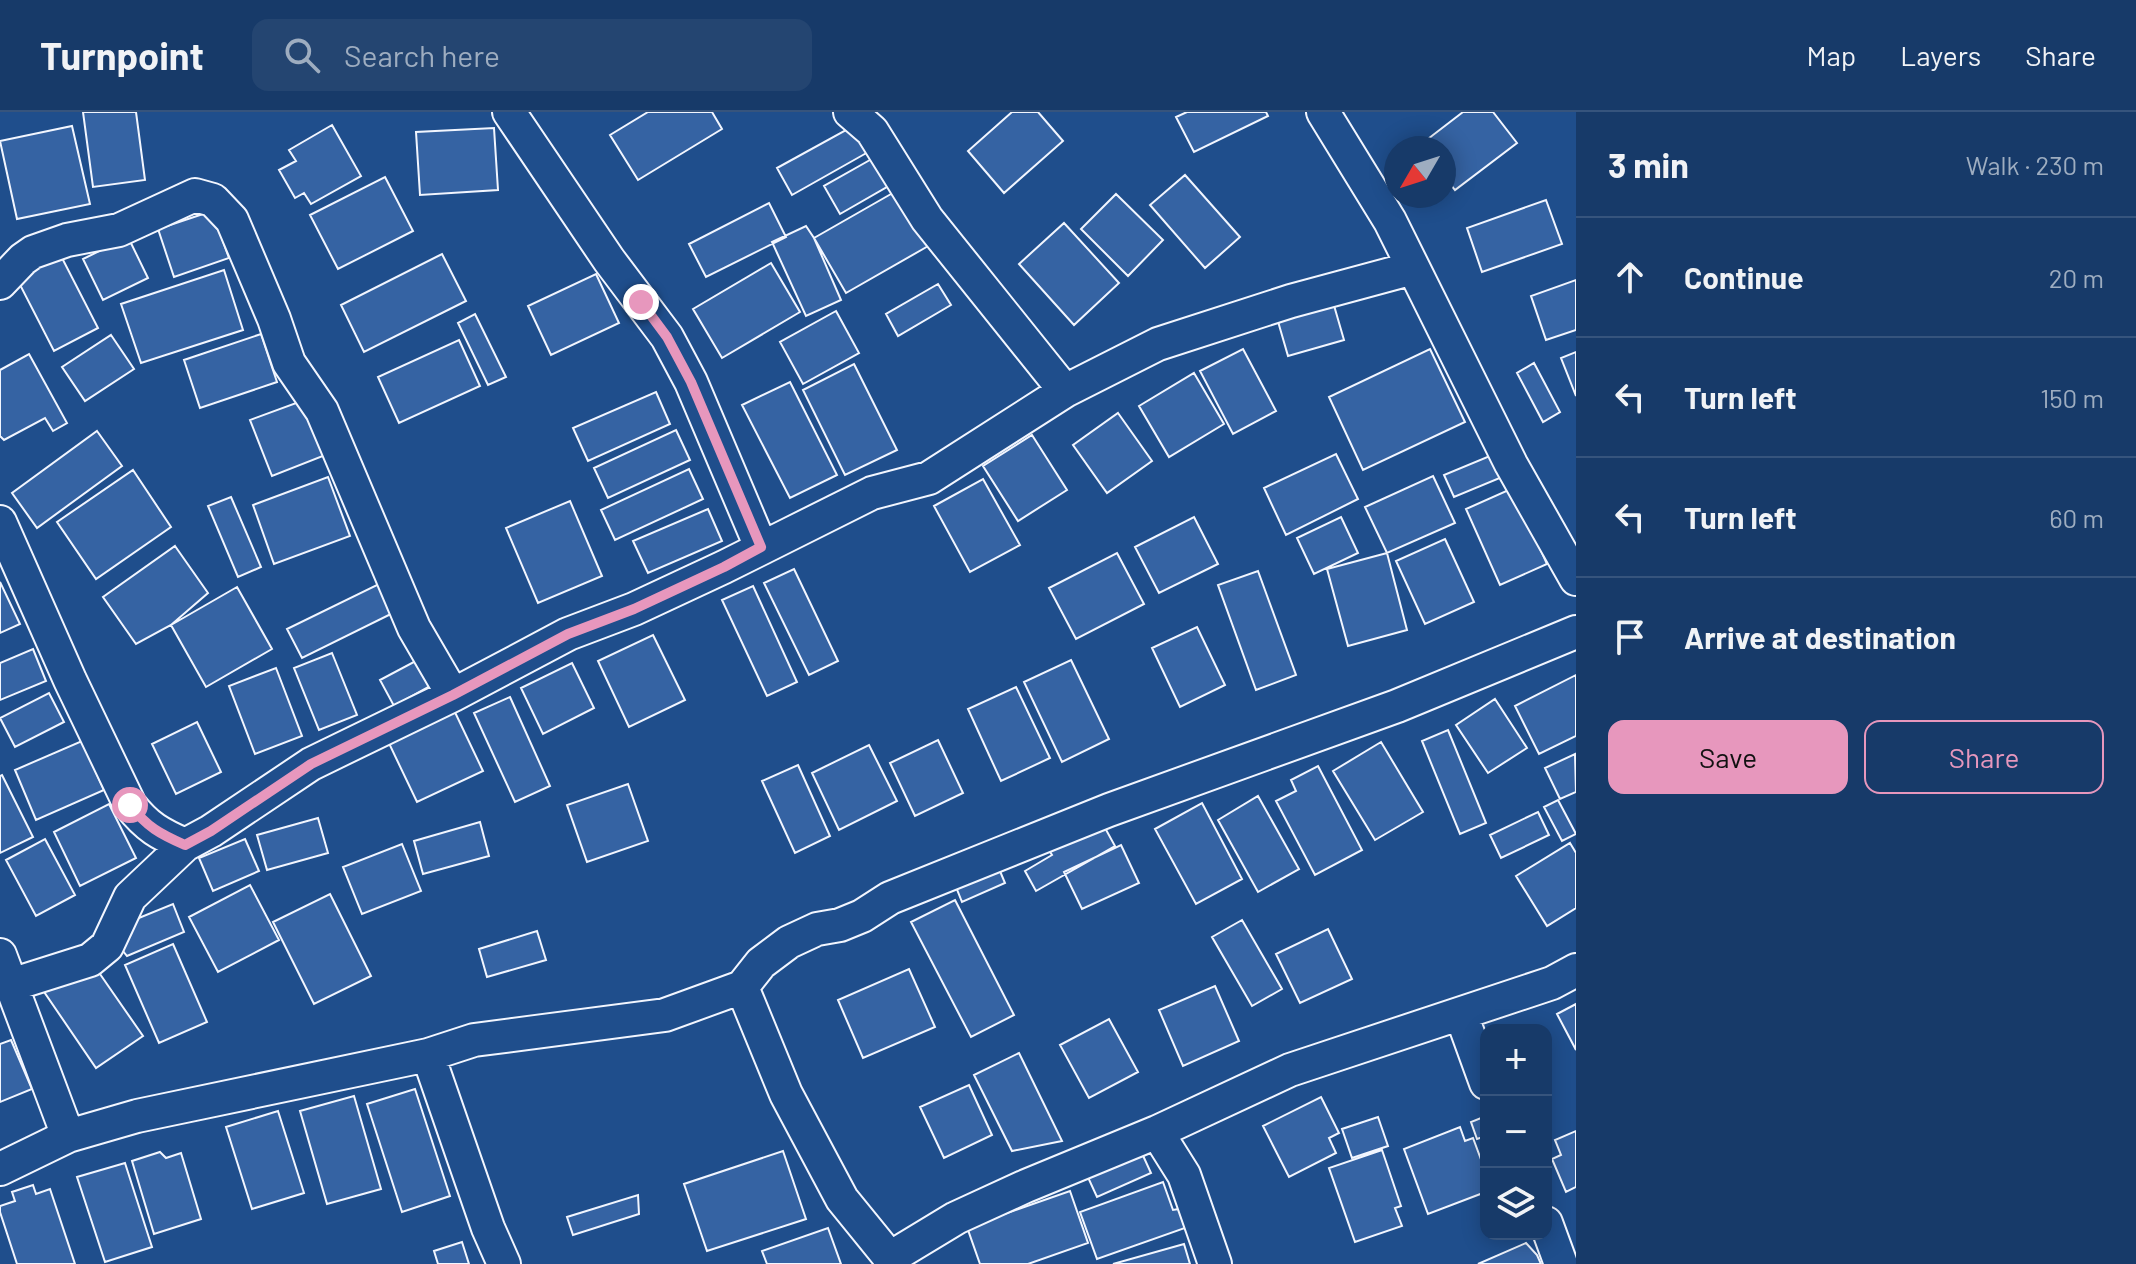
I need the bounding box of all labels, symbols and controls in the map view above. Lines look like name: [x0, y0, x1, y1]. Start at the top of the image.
search box: [252, 19, 812, 91]
text: Turnpoint: [40, 32, 204, 78]
icon: search: [280, 33, 324, 77]
text: Search here: [344, 37, 500, 73]
text: Map: [1806, 38, 1856, 72]
text: Layers: [1900, 38, 1981, 72]
text: Share: [2025, 38, 2096, 72]
north arrow: [1384, 136, 1456, 208]
text: 3 min: [1608, 144, 1689, 185]
text: Walk · 230 m: [1966, 149, 2104, 180]
icon: ahead: [1608, 255, 1652, 299]
text: Continue: [1684, 259, 1804, 295]
text: 20 m: [2049, 262, 2104, 293]
route end: [623, 284, 659, 320]
icon: left: [1608, 375, 1652, 419]
text: Turn left: [1684, 379, 1797, 415]
text: 150 m: [2040, 382, 2104, 413]
icon: left: [1608, 495, 1652, 539]
text: Turn left: [1684, 499, 1797, 535]
text: 60 m: [2049, 502, 2104, 533]
icon: arrive: [1608, 615, 1652, 659]
text: Arrive at destination: [1684, 619, 1956, 655]
button: Save: [1608, 720, 1848, 794]
button: Share: [1864, 720, 2104, 794]
route start: [112, 787, 148, 823]
map controls: [1480, 1024, 1552, 1240]
button: +: [1480, 1024, 1552, 1096]
button: −: [1480, 1096, 1552, 1168]
button: layers: [1480, 1168, 1552, 1240]

